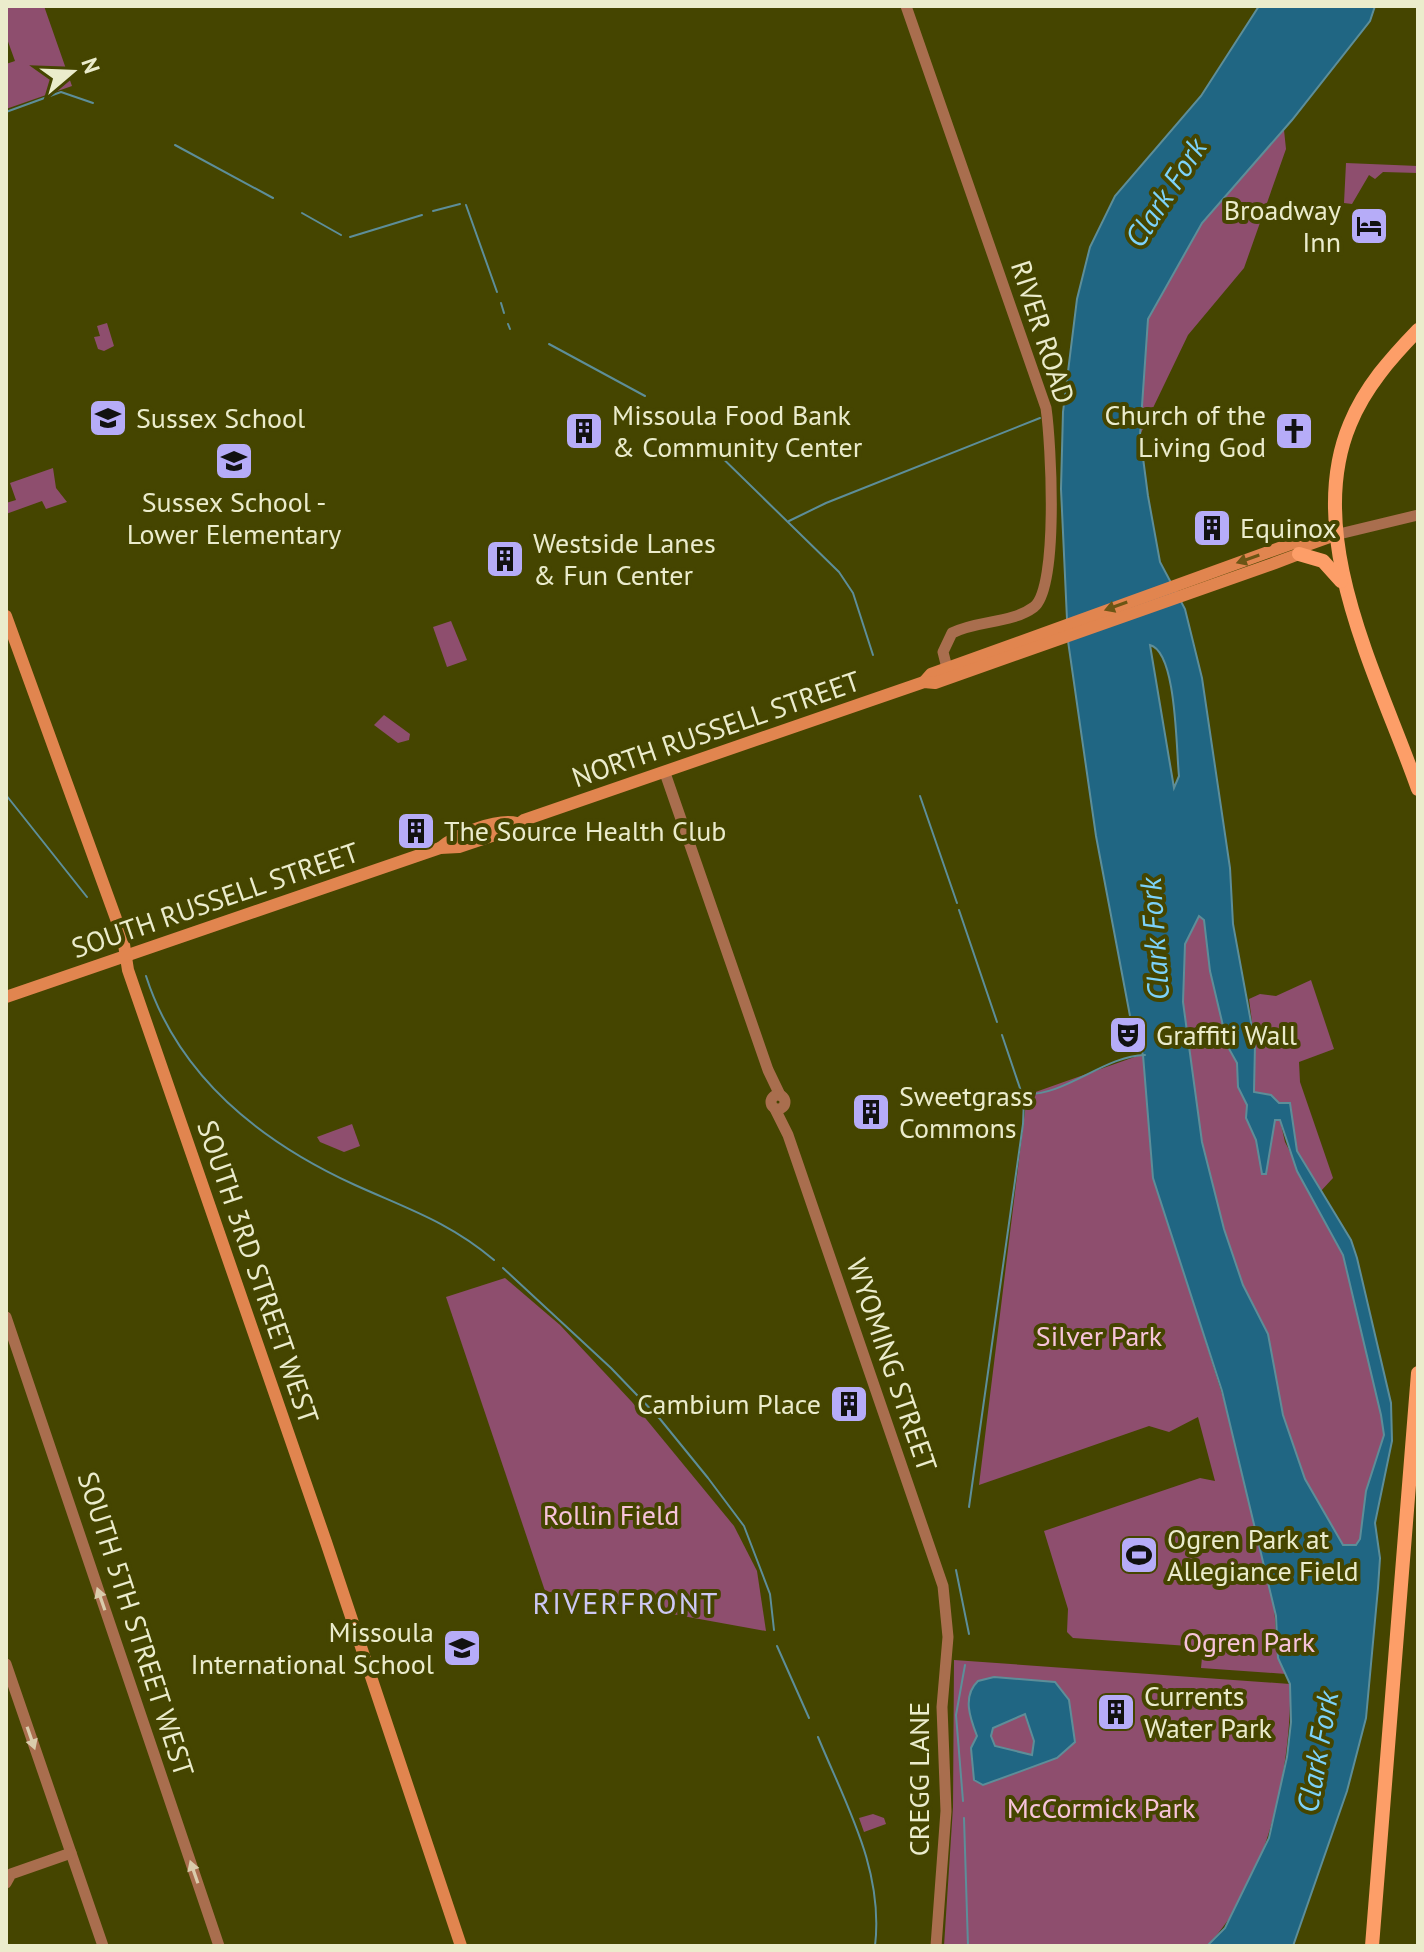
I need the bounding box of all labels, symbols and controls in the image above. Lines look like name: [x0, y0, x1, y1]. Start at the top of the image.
north arrow: [32, 32, 112, 112]
text: N: [75, 54, 107, 77]
water label: Clark Fork: [1115, 129, 1215, 254]
place label: Broadway Inn: [1224, 191, 1341, 260]
hotel icon: Broadway Inn: [1348, 205, 1390, 247]
street label: RIVER ROAD: [1003, 256, 1084, 408]
place label: Missoula Food Bank & Community Center: [612, 396, 863, 465]
place label: Church of the Living God: [1105, 396, 1266, 465]
school or university icon: Sussex School: [87, 397, 129, 439]
place label: Sussex School: [136, 399, 305, 436]
building icon: Missoula Food Bank & Community Center: [563, 410, 605, 452]
church icon: Church of the Living God: [1273, 410, 1315, 452]
school or university icon: Sussex School - Lower Elementary: [213, 440, 255, 482]
place label: Sussex School - Lower Elementary: [127, 483, 341, 552]
building icon: Equinox: [1191, 507, 1233, 549]
place label: Equinox: [1240, 509, 1337, 546]
place label: Westside Lanes & Fun Center: [533, 524, 716, 593]
building icon: Westside Lanes & Fun Center: [484, 538, 526, 580]
one-way arrow: [1236, 554, 1260, 566]
one-way arrow: [1104, 600, 1128, 612]
street label: NORTH RUSSELL STREET: [567, 662, 865, 795]
building icon: The Source Health Club: [395, 810, 437, 852]
place label: The Source Health Club: [444, 812, 727, 849]
street label: SOUTH RUSSELL STREET: [66, 833, 364, 966]
water label: Clark Fork: [1130, 875, 1177, 1002]
theatre icon: Graffiti Wall: [1107, 1014, 1149, 1056]
place label: Graffiti Wall: [1156, 1016, 1297, 1053]
place label: Sweetgrass Commons: [899, 1077, 1034, 1146]
building icon: Sweetgrass Commons: [850, 1091, 892, 1133]
street label: SOUTH 3RD STREET WEST: [189, 1115, 328, 1429]
street label: WYOMING STREET: [839, 1253, 946, 1477]
park label: Silver Park: [1036, 1317, 1163, 1354]
building icon: Cambium Place: [828, 1383, 870, 1425]
place label: Cambium Place: [637, 1385, 821, 1422]
street label: SOUTH 5TH STREET WEST: [70, 1467, 203, 1781]
park label: Rollin Field: [543, 1496, 679, 1533]
place label: Ogren Park at Allegiance Field: [1167, 1520, 1359, 1589]
sports icon: Ogren Park at Allegiance Field: [1118, 1534, 1160, 1576]
district label: RIVERFRONT: [533, 1583, 719, 1622]
one-way arrow: [95, 1587, 107, 1611]
place label: Missoula International School: [191, 1613, 434, 1682]
park label: Ogren Park: [1183, 1623, 1316, 1660]
school or university icon: Missoula International School: [441, 1627, 483, 1669]
place label: Currents Water Park: [1144, 1677, 1272, 1746]
water label: Clark Fork: [1287, 1687, 1347, 1815]
building icon: Currents Water Park: [1095, 1691, 1137, 1733]
street label: CREGG LANE: [900, 1702, 937, 1856]
one-way arrow: [26, 1726, 38, 1750]
park label: McCormick Park: [1007, 1789, 1196, 1826]
one-way arrow: [188, 1860, 200, 1884]

